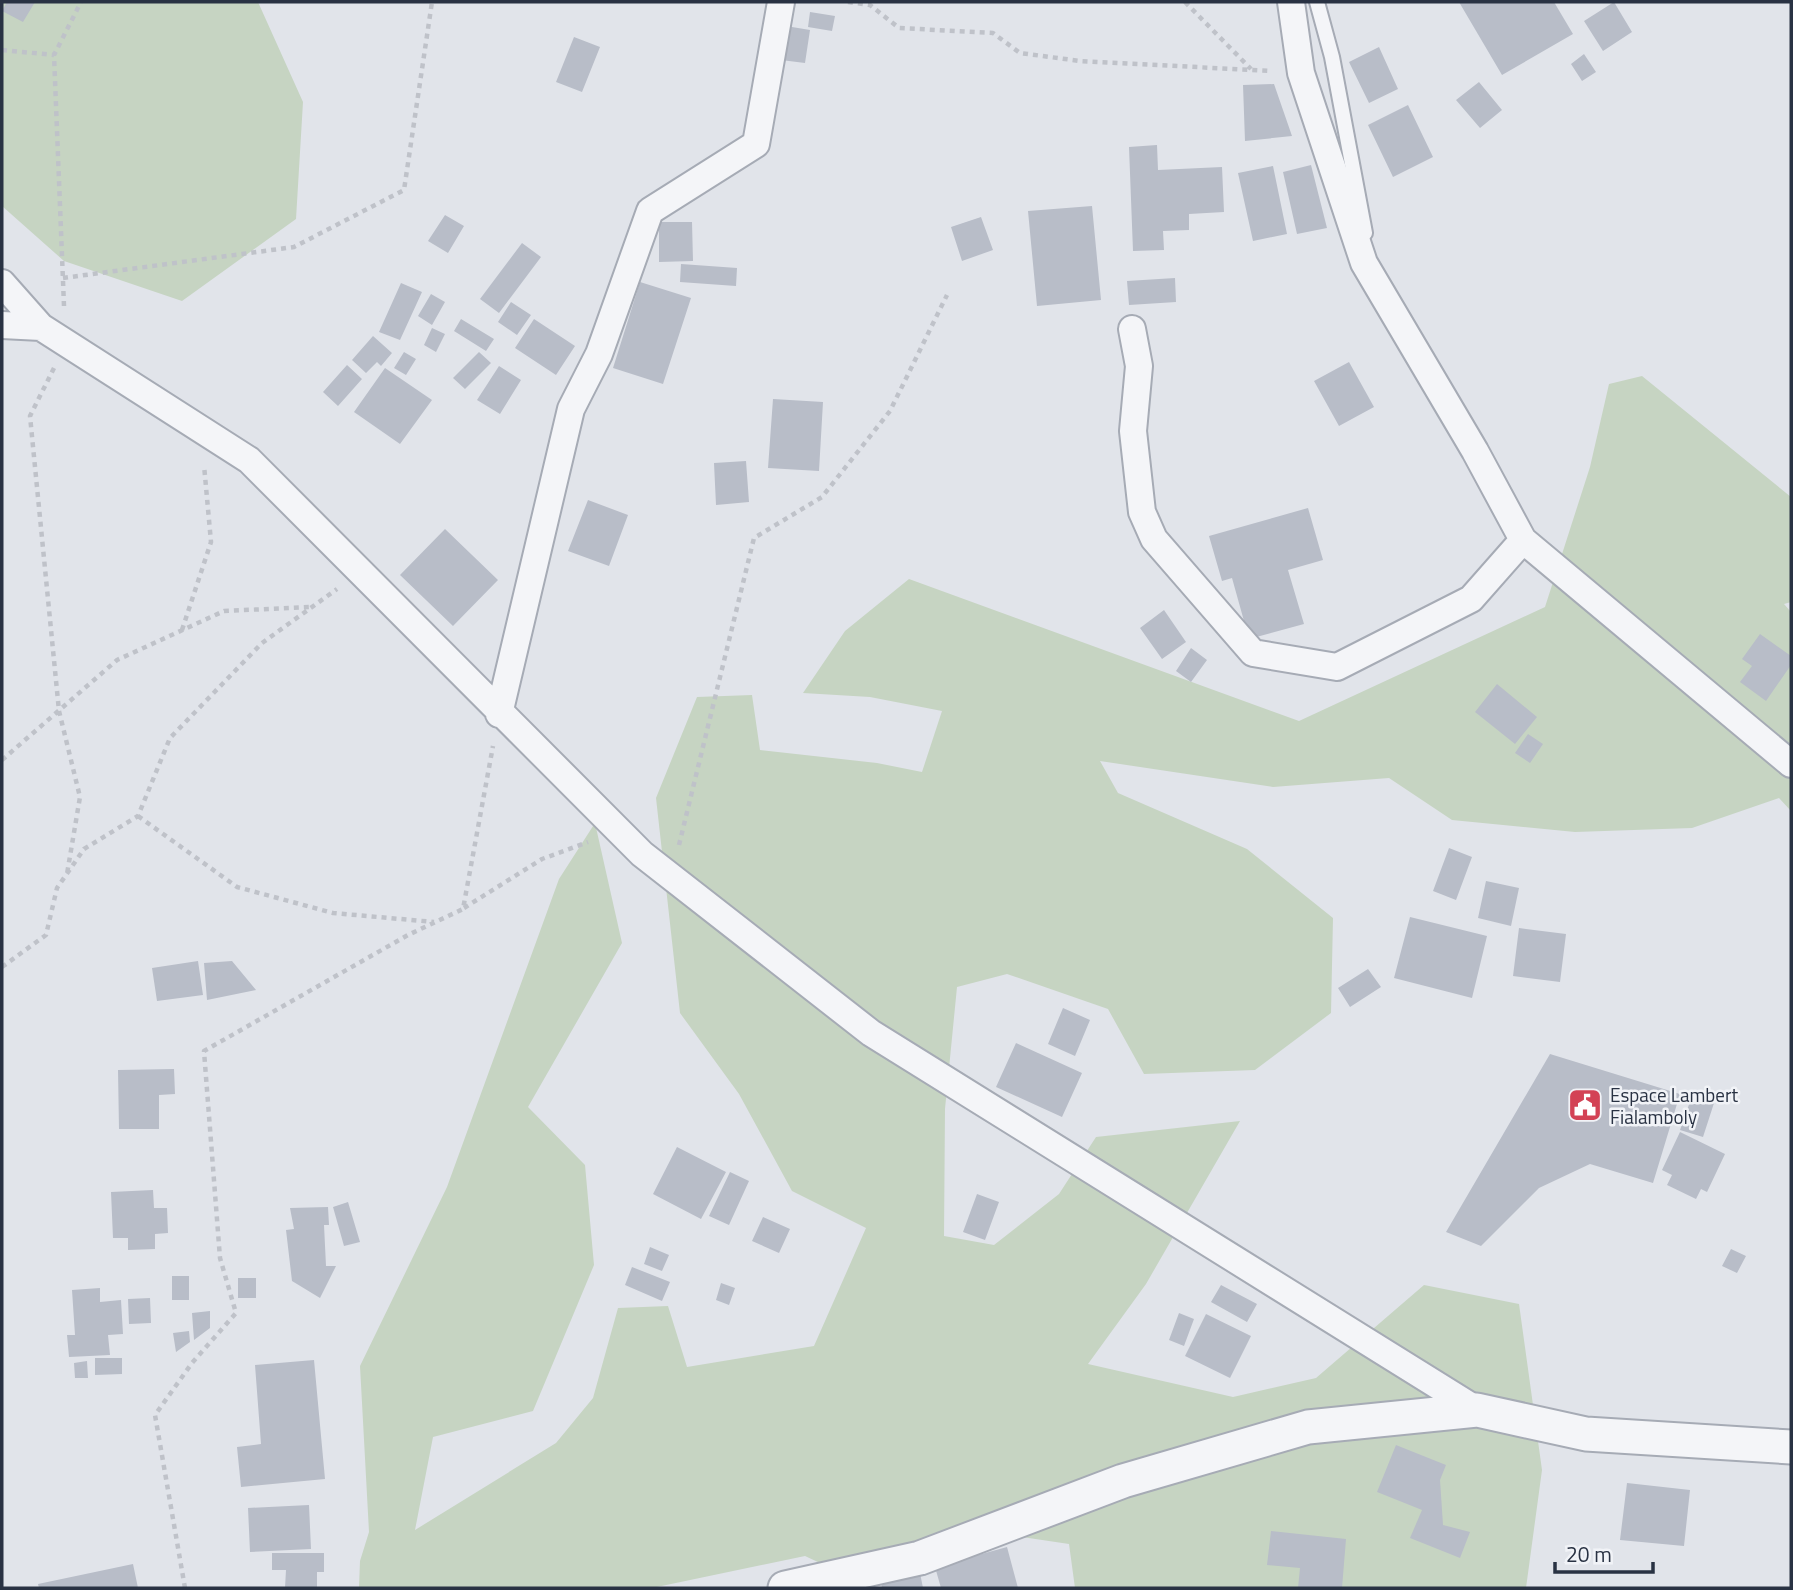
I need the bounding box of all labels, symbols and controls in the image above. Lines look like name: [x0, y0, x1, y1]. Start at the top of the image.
place label: Espace Lambert Fialamboly: [1610, 1080, 1738, 1131]
public building icon: Espace Lambert Fialamboly: [1566, 1086, 1604, 1124]
scale bar: [1555, 1530, 1653, 1574]
text: 20 m: [1566, 1538, 1612, 1570]

